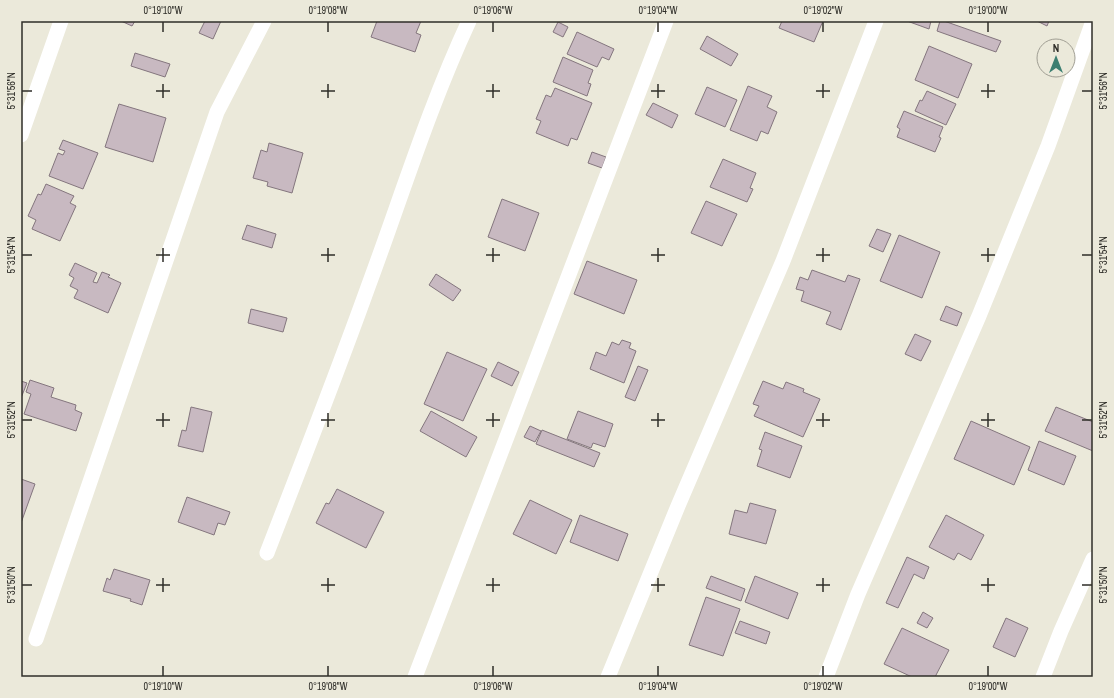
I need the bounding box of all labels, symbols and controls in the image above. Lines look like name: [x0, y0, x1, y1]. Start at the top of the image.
text: 0°19'10"W: [143, 4, 183, 17]
text: 0°19'08"W: [308, 4, 348, 17]
text: 0°19'06"W: [473, 4, 513, 17]
text: 0°19'04"W: [638, 4, 678, 17]
text: 0°19'02"W: [803, 4, 843, 17]
text: 0°19'00"W: [968, 4, 1008, 17]
north arrow: [1036, 38, 1076, 78]
text: N: [1053, 41, 1059, 55]
text: 5°31'56"N: [5, 72, 18, 110]
text: 5°31'56"N: [1097, 72, 1110, 110]
text: 5°31'54"N: [5, 236, 18, 274]
text: 5°31'54"N: [1097, 236, 1110, 274]
text: 5°31'52"N: [5, 401, 18, 439]
text: 5°31'52"N: [1097, 401, 1110, 439]
text: 5°31'50"N: [5, 566, 18, 604]
text: 5°31'50"N: [1097, 566, 1110, 604]
text: 0°19'10"W: [143, 680, 183, 693]
text: 0°19'08"W: [308, 680, 348, 693]
text: 0°19'06"W: [473, 680, 513, 693]
text: 0°19'04"W: [638, 680, 678, 693]
text: 0°19'02"W: [803, 680, 843, 693]
text: 0°19'00"W: [968, 680, 1008, 693]

